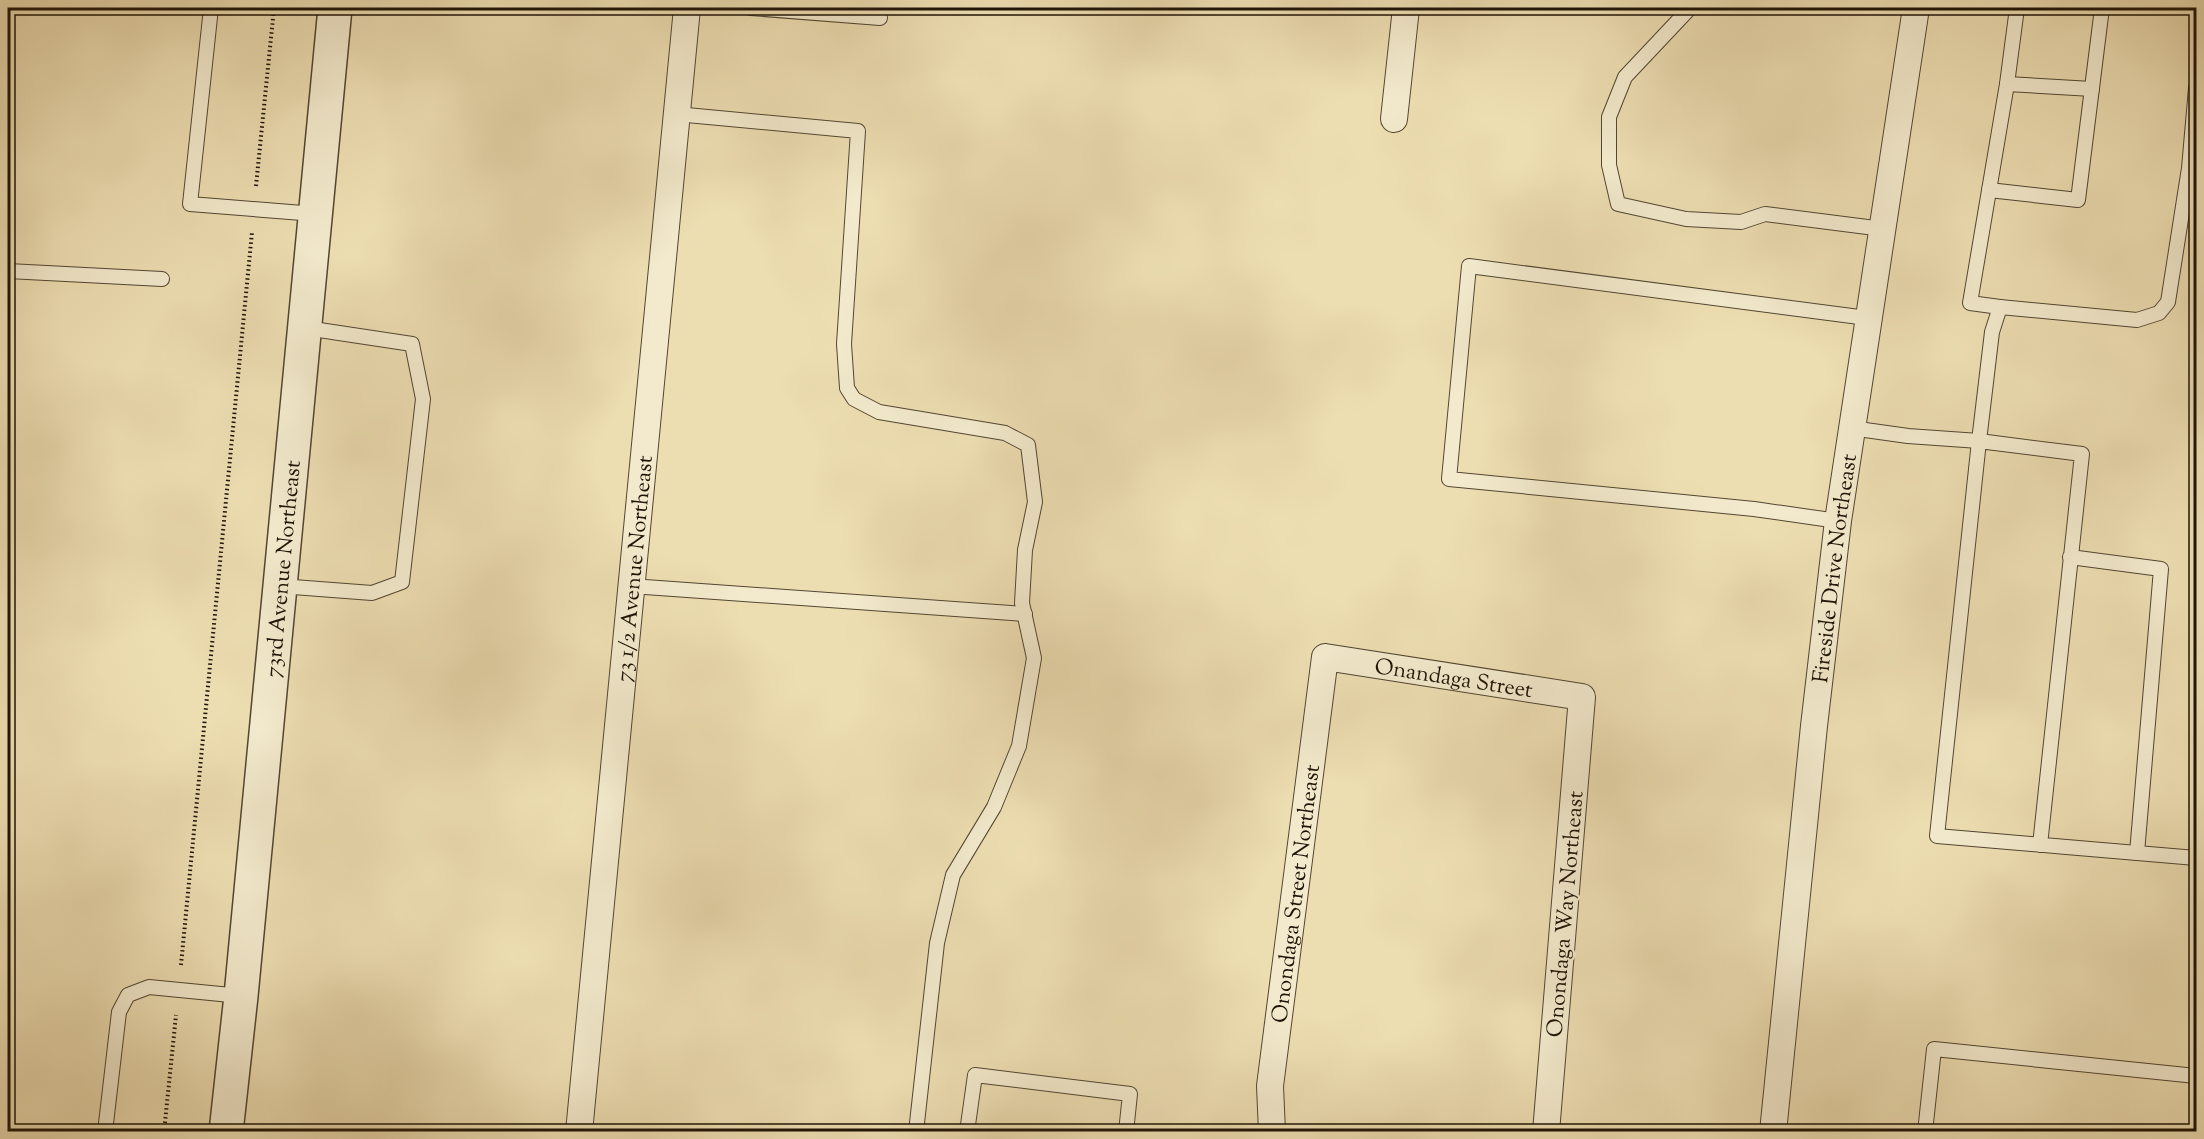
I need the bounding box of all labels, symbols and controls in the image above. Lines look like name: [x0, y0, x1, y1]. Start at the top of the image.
street label: Fireside Drive Northeast: [1806, 452, 1867, 685]
street label: 73 1/2 Avenue Northeast: [609, 454, 663, 683]
street label: 73rd Avenue Northeast: [258, 459, 311, 679]
street label: Onandaga Street: [1372, 652, 1535, 708]
street label: Onondaga Street Northeast: [1265, 762, 1330, 1025]
street label: Onondaga Way Northeast: [1540, 789, 1594, 1039]

